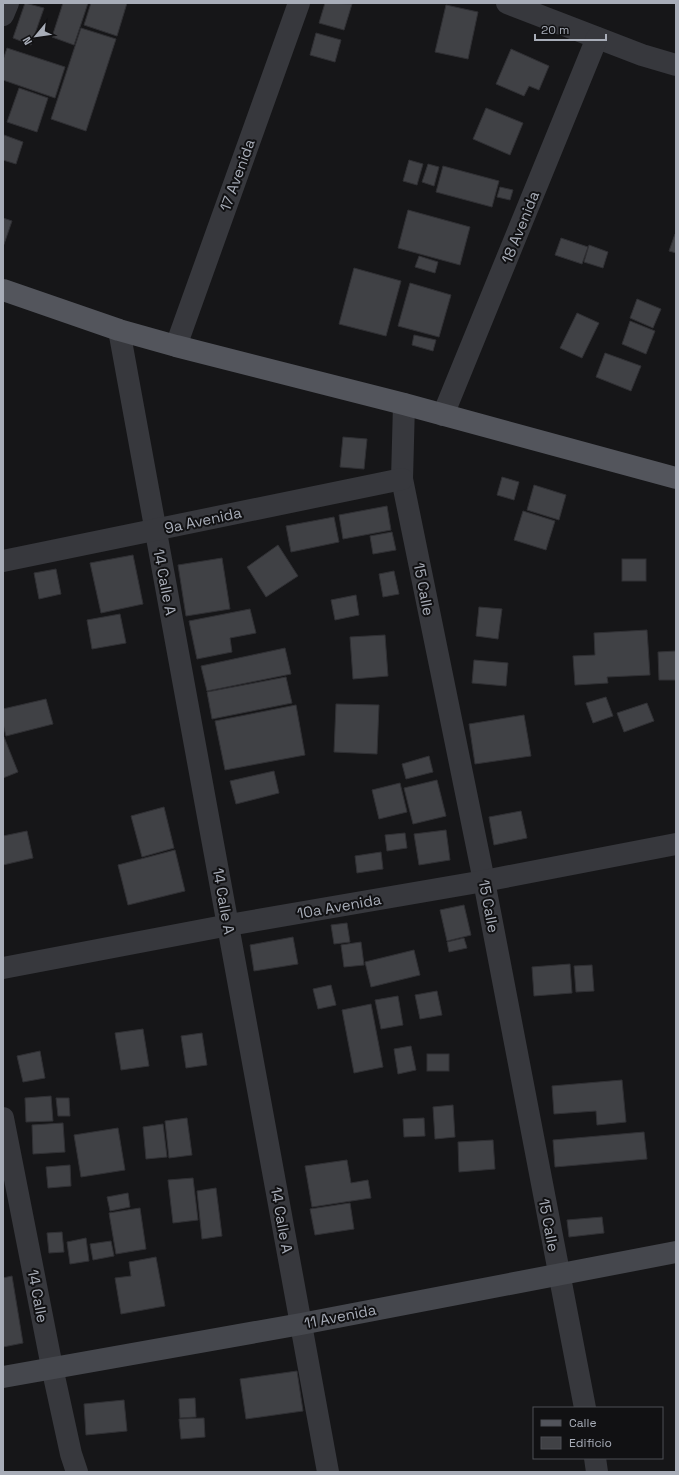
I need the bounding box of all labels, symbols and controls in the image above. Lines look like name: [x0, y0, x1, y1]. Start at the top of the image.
north arrow: [16, 16, 56, 56]
scale bar: [535, 16, 606, 42]
text: 20 m: [541, 22, 569, 38]
text: N: [19, 34, 35, 47]
street label: 17 Avenida: [215, 136, 259, 214]
street label: 18 Avenida: [497, 188, 543, 266]
street label: 9a Avenida: [163, 502, 244, 537]
street label: 14 Calle A: [149, 547, 181, 617]
street label: 15 Calle: [410, 561, 438, 617]
street label: 14 Calle A: [209, 866, 239, 936]
street label: 15 Calle: [475, 878, 503, 934]
street label: 10a Avenida: [295, 889, 383, 923]
street label: 14 Calle A: [267, 1185, 297, 1255]
street label: 15 Calle: [535, 1197, 563, 1253]
street label: 14 Calle: [24, 1268, 52, 1324]
street label: 11 Avenida: [302, 1300, 378, 1332]
legend: [533, 1407, 663, 1459]
text: Calle: [569, 1415, 597, 1431]
text: Edificio: [569, 1435, 612, 1451]

